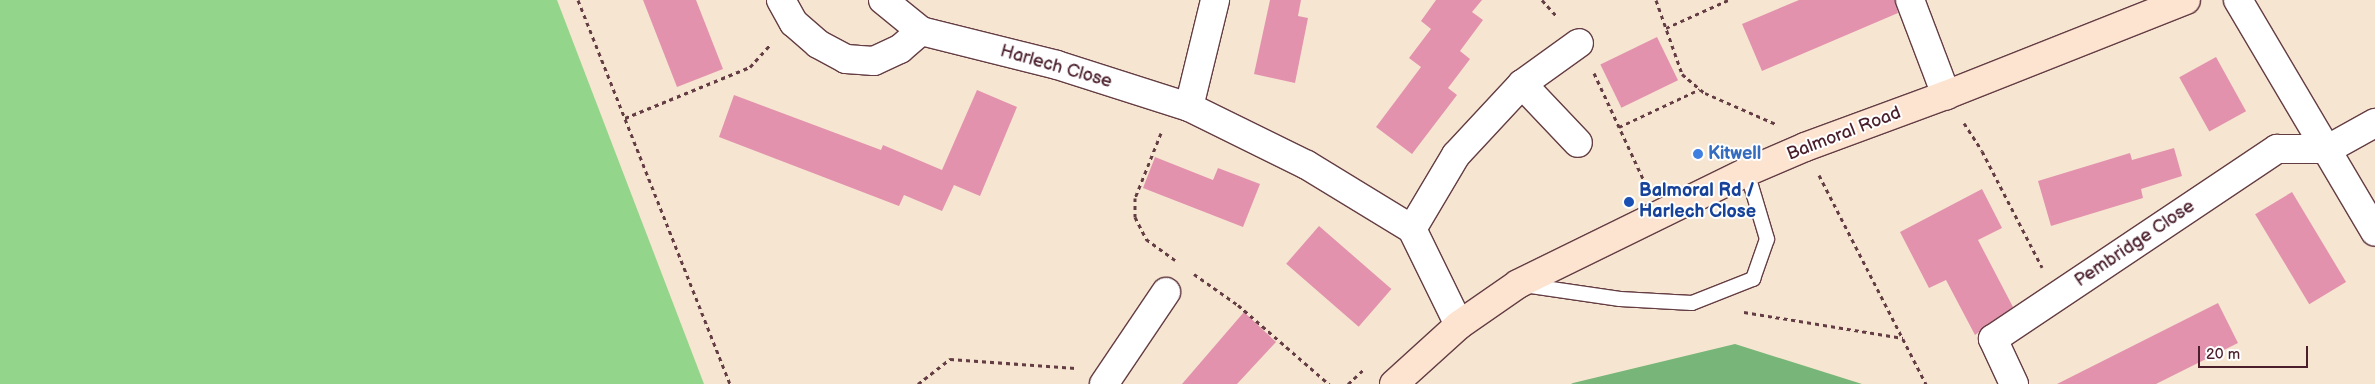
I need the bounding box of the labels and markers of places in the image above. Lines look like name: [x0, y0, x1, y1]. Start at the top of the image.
place label: Kitwell: [1708, 143, 1761, 165]
marker: Kitwell: [1692, 148, 1704, 160]
place label: Balmoral Rd / Harlech Close: [1639, 181, 1756, 223]
marker: Balmoral Rd / Harlech Close: [1623, 196, 1635, 208]

